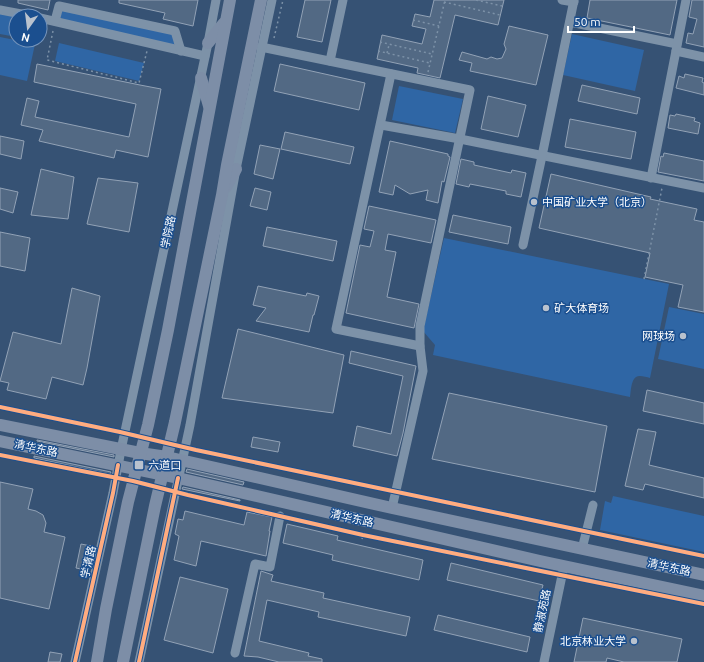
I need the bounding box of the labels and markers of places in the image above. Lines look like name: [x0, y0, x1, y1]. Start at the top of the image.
place label: 中国矿业大学（北京）: [542, 196, 652, 208]
marker: 中国矿业大学（北京）: [529, 197, 539, 207]
place label: 矿大体育场: [554, 302, 609, 314]
marker: 矿大体育场: [541, 303, 551, 313]
place label: 网球场: [642, 330, 675, 342]
marker: 网球场: [678, 331, 688, 341]
marker: 六道口: [133, 459, 145, 471]
place label: 六道口: [148, 459, 181, 471]
place label: 北京林业大学: [560, 635, 626, 647]
marker: 北京林业大学: [629, 636, 639, 646]

